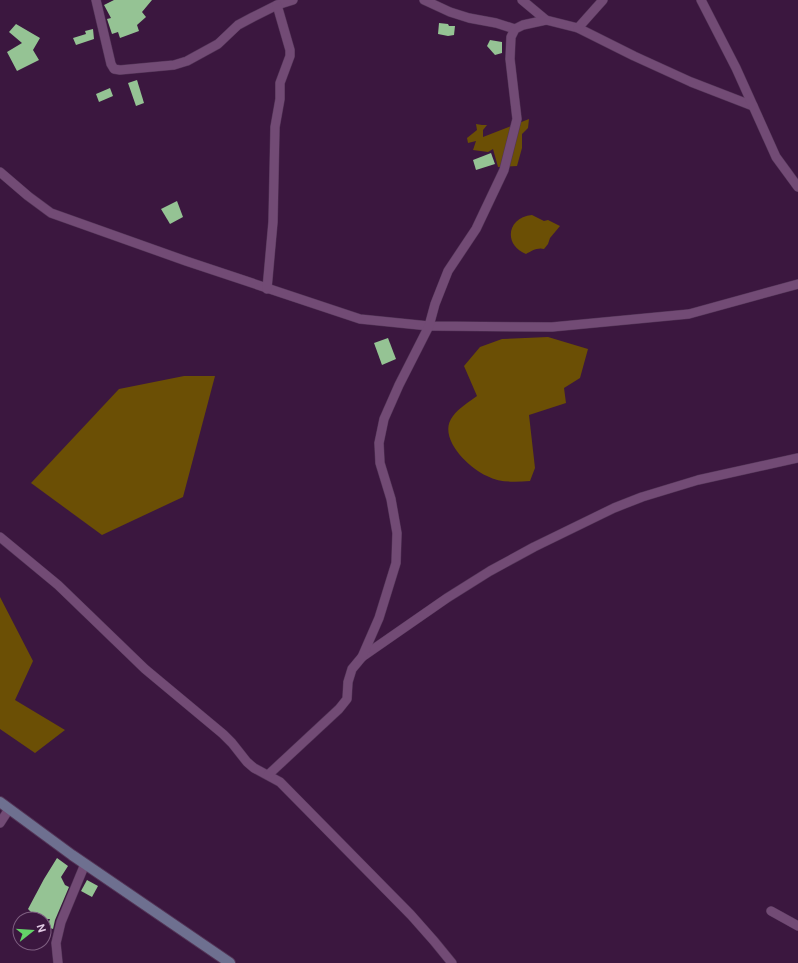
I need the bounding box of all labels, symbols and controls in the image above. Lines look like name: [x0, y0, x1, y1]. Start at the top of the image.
north arrow: [12, 911, 52, 951]
text: N: [34, 922, 49, 934]

